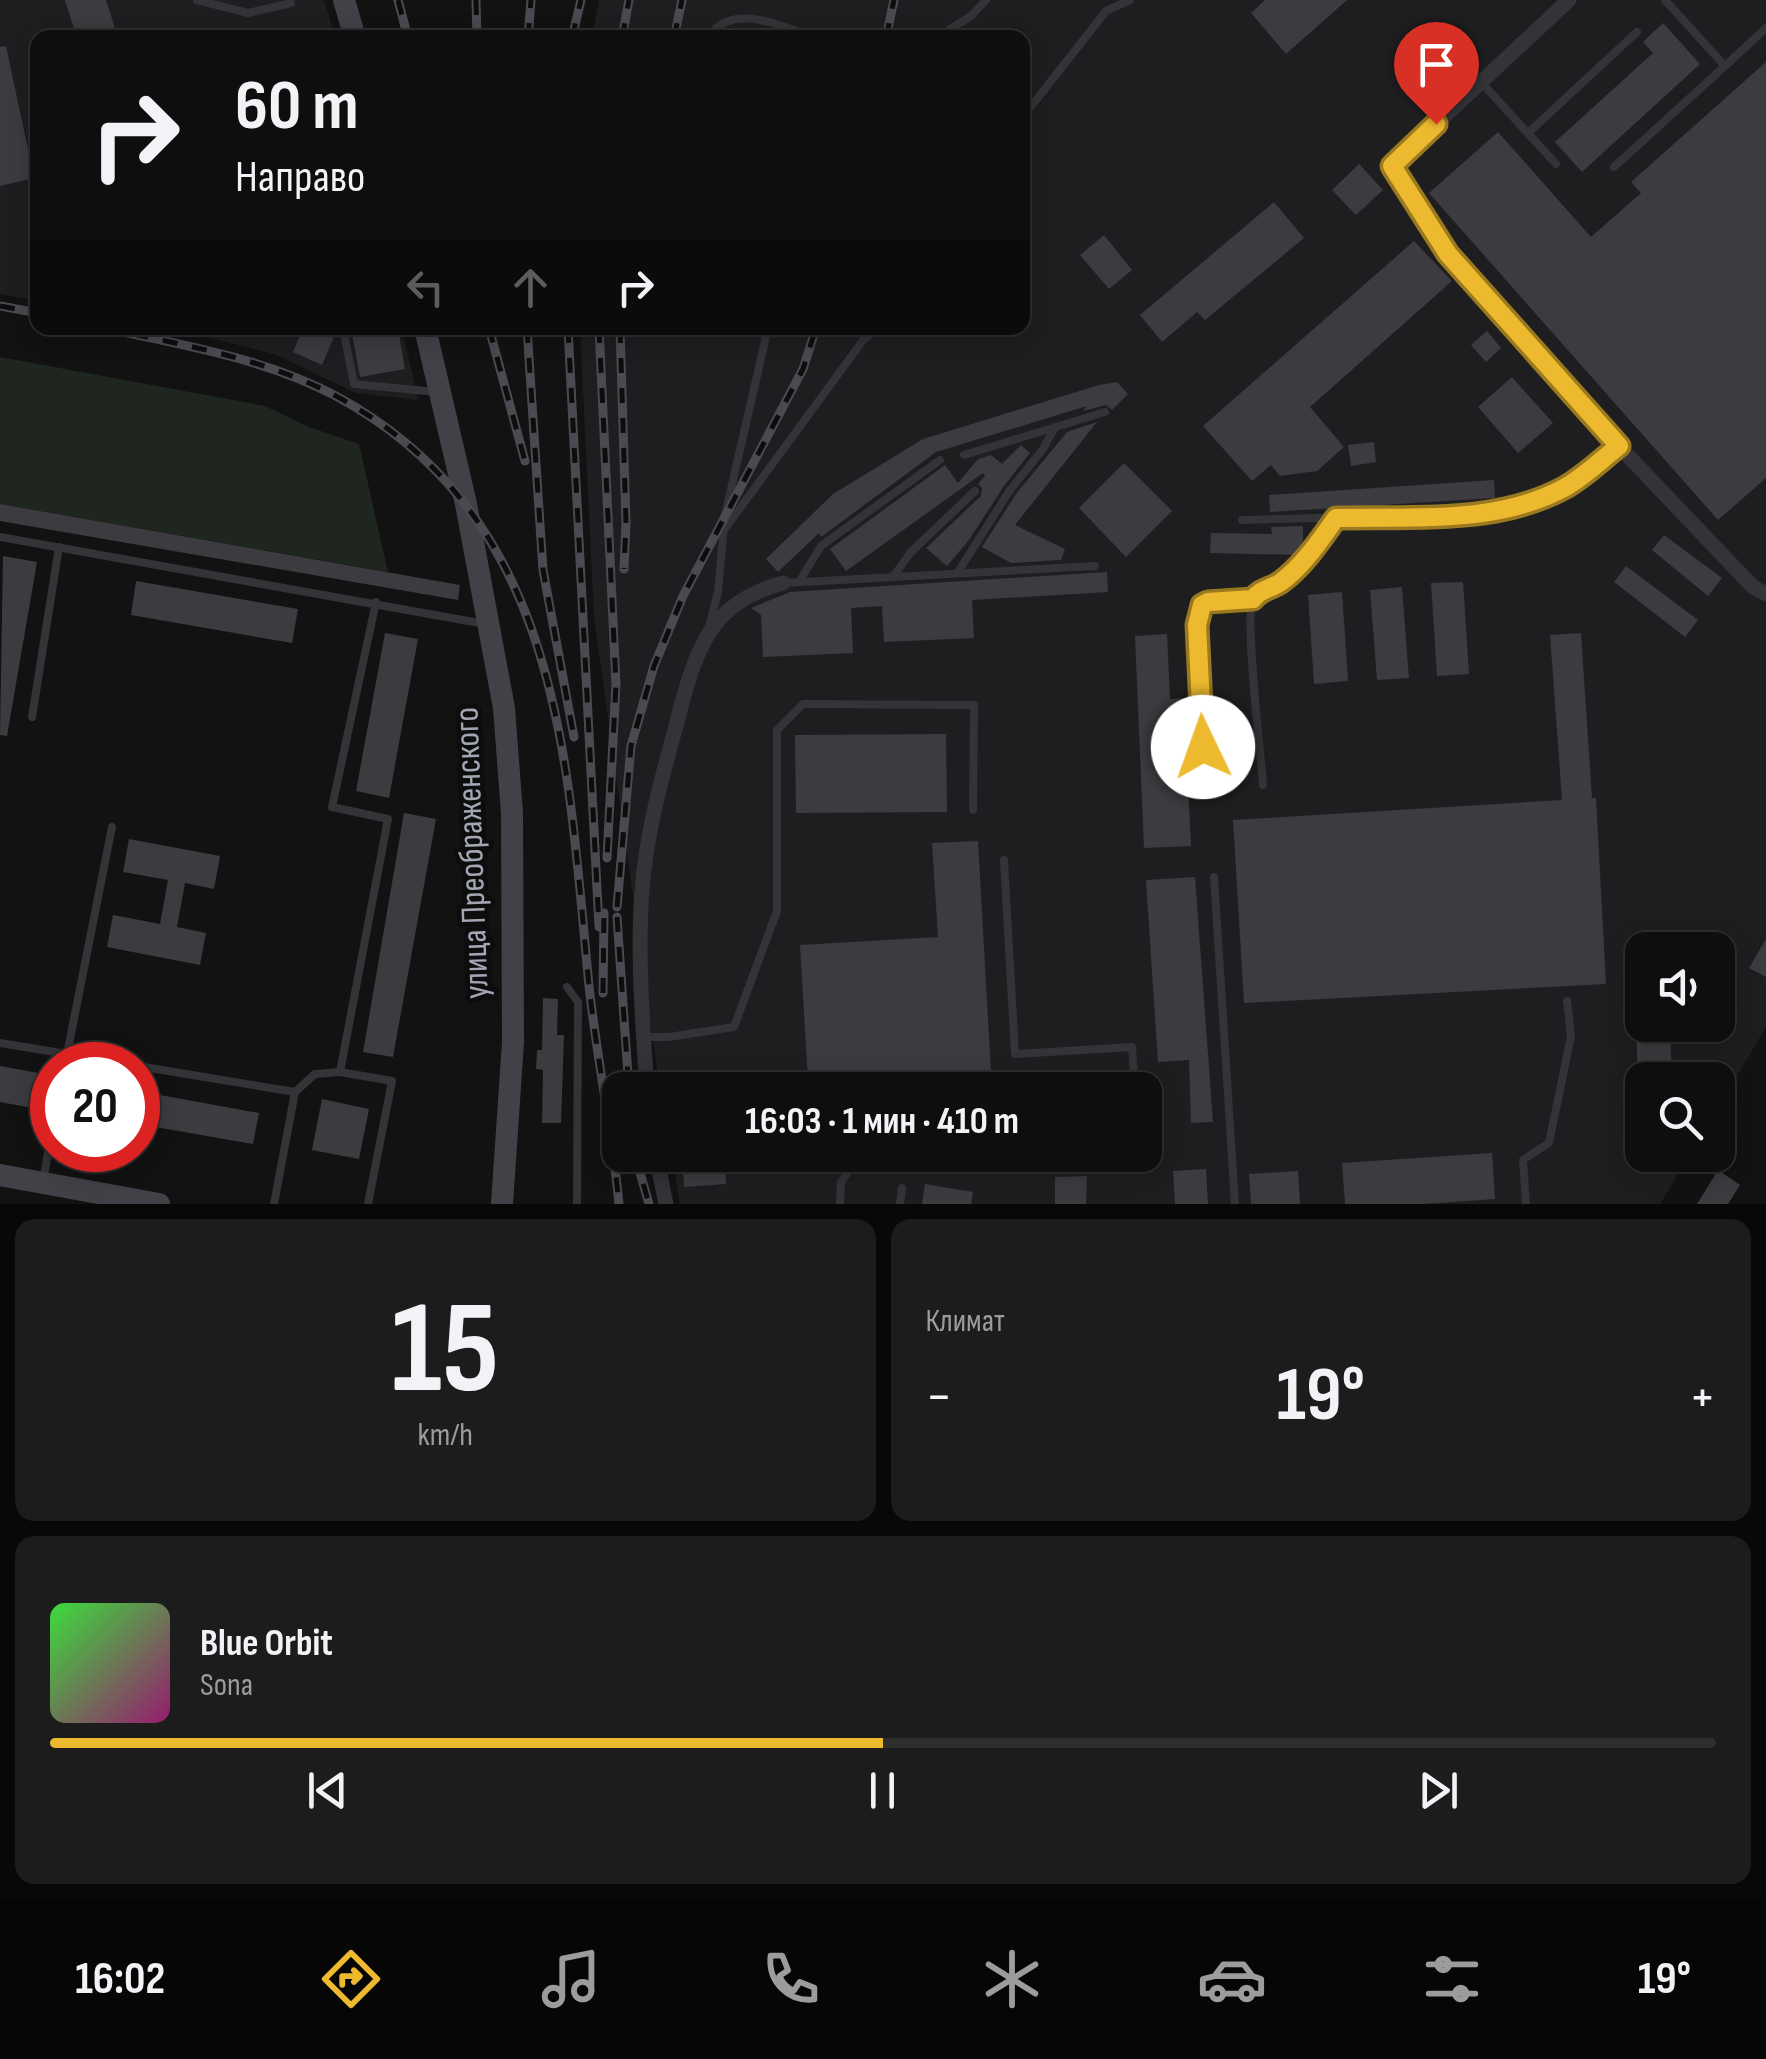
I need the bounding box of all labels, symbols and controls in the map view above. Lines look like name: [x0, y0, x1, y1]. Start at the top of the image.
pin: [1394, 22, 1479, 125]
icon: arrive: [1409, 37, 1464, 92]
text: 60 m: [235, 65, 359, 149]
icon: right: [70, 70, 200, 200]
text: Направо: [235, 150, 365, 205]
icon: left: [398, 260, 453, 315]
icon: ahead: [503, 260, 558, 315]
icon: right: [608, 260, 663, 315]
position arrow: [1151, 695, 1255, 799]
street label: улица Преображенского: [445, 706, 499, 1000]
map controls: [1625, 932, 1735, 1172]
button: sound: [1625, 932, 1735, 1042]
speed limit sign: 20: [30, 1042, 160, 1172]
button: search: [1625, 1062, 1735, 1172]
text: 16:03 · 1 мин · 410 m: [745, 1099, 1019, 1144]
text: 15: [391, 1273, 499, 1429]
text: Климат: [926, 1302, 1005, 1341]
text: 19°: [1277, 1351, 1365, 1442]
text: −: [926, 1364, 952, 1431]
text: +: [1689, 1364, 1716, 1431]
text: km/h: [418, 1416, 473, 1455]
text: Blue Orbit: [200, 1621, 333, 1666]
text: Sona: [200, 1666, 253, 1705]
icon: previous: [300, 1763, 355, 1818]
icon: pause: [855, 1763, 910, 1818]
icon: next: [1411, 1763, 1466, 1818]
icon: directions: [316, 1944, 386, 2014]
icon: music: [536, 1944, 606, 2014]
icon: phone: [756, 1944, 826, 2014]
icon: climate: [977, 1944, 1047, 2014]
icon: car: [1197, 1944, 1267, 2014]
icon: filters: [1417, 1944, 1487, 2014]
text: 16:02: [75, 1952, 165, 2007]
text: 19°: [1638, 1952, 1691, 2007]

